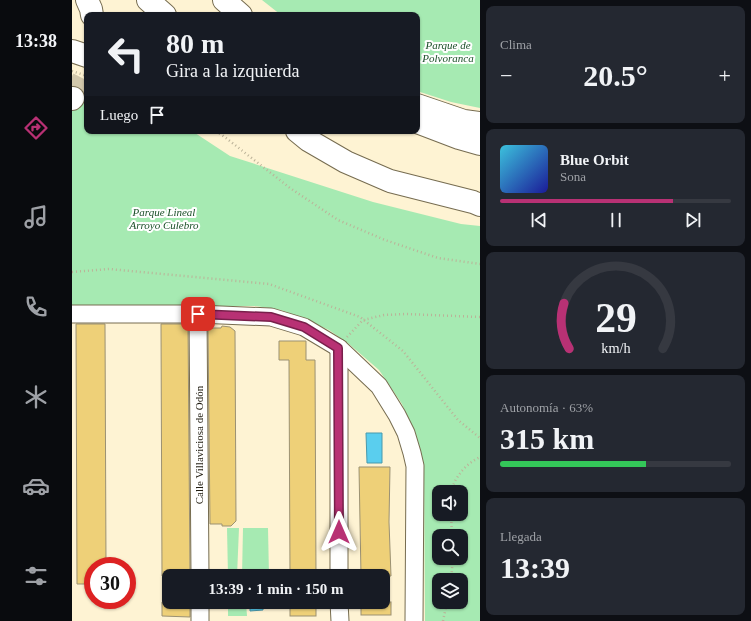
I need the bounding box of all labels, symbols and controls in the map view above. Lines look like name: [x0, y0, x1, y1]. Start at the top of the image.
icon: left: [100, 28, 152, 80]
text: 80 m: [166, 28, 224, 59]
text: 13:38: [15, 31, 57, 51]
text: Clima: [500, 37, 532, 52]
park label: Parque de Polvoranca: [421, 39, 474, 64]
text: 20.5°: [583, 59, 648, 92]
text: Gira a la izquierda: [166, 61, 299, 81]
text: −: [500, 63, 512, 88]
text: +: [719, 63, 731, 88]
icon: arrive: [146, 104, 168, 126]
text: Luego: [100, 107, 138, 123]
icon: directions: [22, 114, 50, 142]
text: Blue Orbit: [560, 152, 629, 168]
text: Sona: [560, 169, 586, 184]
icon: music: [22, 203, 50, 231]
park label: Parque Lineal Arroyo Culebro: [128, 206, 199, 231]
icon: previous: [528, 209, 550, 231]
icon: pause: [605, 209, 627, 231]
icon: next: [682, 209, 704, 231]
icon: phone: [22, 293, 50, 321]
text: 29: [595, 294, 636, 340]
pin: [181, 297, 215, 331]
icon: arrive: [187, 303, 209, 325]
text: km/h: [601, 339, 630, 355]
icon: climate: [22, 383, 50, 411]
street label: Calle Villaviciosa de Odón: [193, 385, 205, 504]
text: Autonomía · 63%: [500, 400, 593, 415]
text: 315 km: [500, 422, 594, 455]
icon: car: [22, 472, 50, 500]
map controls: [432, 485, 468, 609]
button: sound: [432, 485, 468, 521]
position arrow: [318, 511, 360, 553]
button: search: [432, 529, 468, 565]
text: Llegada: [500, 529, 542, 544]
text: 13:39: [500, 551, 570, 584]
speed limit sign: 30: [84, 557, 136, 609]
icon: filters: [22, 562, 50, 590]
button: layers: [432, 573, 468, 609]
text: 13:39 · 1 min · 150 m: [209, 581, 344, 597]

